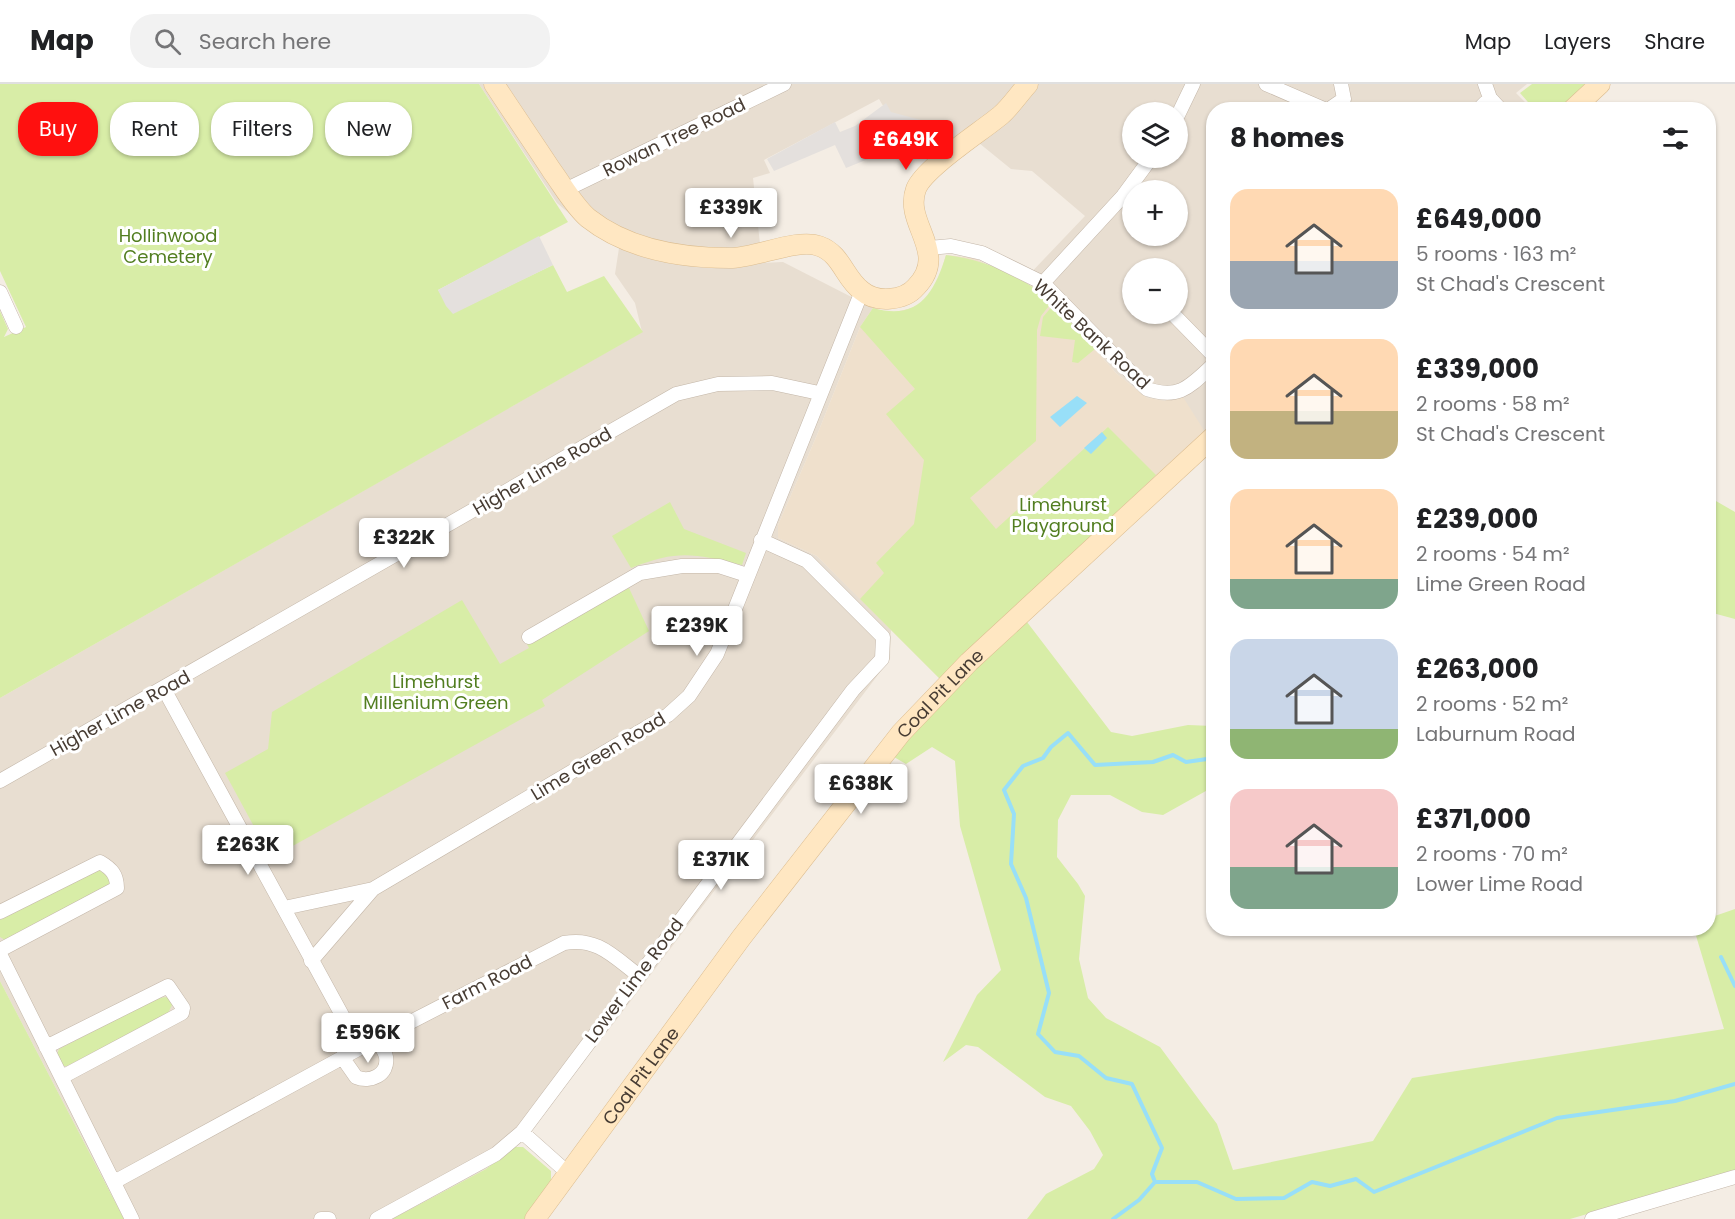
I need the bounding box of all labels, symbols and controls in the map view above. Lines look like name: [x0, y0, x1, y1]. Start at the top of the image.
search box: [130, 14, 550, 68]
text: Map: [30, 21, 94, 60]
icon: search: [151, 25, 184, 58]
text: Search here: [199, 26, 331, 57]
text: Map: [1465, 27, 1511, 56]
text: Layers: [1544, 27, 1611, 56]
text: Share: [1644, 27, 1705, 56]
street label: Rowan Tree Road: [598, 92, 750, 182]
chip: Buy: [18, 102, 98, 156]
chip: Rent: [110, 102, 199, 156]
chip: Filters: [211, 102, 313, 156]
chip: New: [325, 102, 412, 156]
map controls: [1122, 102, 1188, 324]
button: layers: [1122, 102, 1188, 168]
pin: £649K: [864, 120, 948, 171]
text: 8 homes: [1230, 120, 1345, 156]
icon: filters: [1659, 122, 1692, 155]
text: £649K: [873, 125, 939, 153]
button: +: [1122, 180, 1188, 246]
pin: £339K: [689, 188, 773, 239]
text: £339K: [699, 193, 763, 221]
text: £649,000: [1416, 201, 1542, 237]
icon: home: [1278, 213, 1350, 285]
park label: Hollinwood Cemetery: [119, 223, 217, 269]
text: 5 rooms · 163 m²: [1416, 240, 1576, 268]
button: −: [1122, 258, 1188, 324]
text: St Chad's Crescent: [1416, 270, 1605, 298]
street label: White Bank Road: [1028, 273, 1156, 395]
text: £339,000: [1416, 351, 1539, 387]
icon: home: [1278, 363, 1350, 435]
text: 2 rooms · 58 m²: [1416, 390, 1570, 418]
text: St Chad's Crescent: [1416, 420, 1605, 448]
street label: Higher Lime Road: [468, 421, 616, 521]
park label: Limehurst Playground: [1012, 492, 1114, 538]
text: £239,000: [1416, 501, 1538, 537]
icon: home: [1278, 513, 1350, 585]
pin: £322K: [362, 518, 446, 569]
text: £322K: [373, 523, 435, 551]
text: 2 rooms · 54 m²: [1416, 540, 1570, 568]
text: Lime Green Road: [1416, 570, 1586, 598]
pin: £239K: [655, 606, 739, 657]
text: £239K: [665, 611, 729, 639]
street label: Coal Pit Lane: [890, 643, 989, 743]
text: £263,000: [1416, 651, 1539, 687]
icon: home: [1278, 663, 1350, 735]
street label: Higher Lime Road: [45, 664, 195, 762]
park label: Limehurst Millenium Green: [363, 669, 509, 715]
text: 2 rooms · 52 m²: [1416, 690, 1568, 718]
street label: Lime Green Road: [526, 706, 670, 806]
text: Laburnum Road: [1416, 720, 1575, 748]
pin: £638K: [819, 764, 903, 815]
text: £638K: [829, 769, 894, 797]
text: £371,000: [1416, 801, 1531, 837]
icon: home: [1278, 813, 1350, 885]
pin: £263K: [206, 825, 290, 876]
text: £263K: [216, 830, 280, 858]
pin: £371K: [679, 840, 763, 891]
text: 2 rooms · 70 m²: [1416, 840, 1568, 868]
text: £371K: [692, 845, 750, 873]
text: Lower Lime Road: [1416, 870, 1583, 898]
street label: Lower Lime Road: [579, 912, 689, 1048]
street label: Farm Road: [438, 949, 536, 1015]
pin: £596K: [326, 1013, 410, 1064]
text: £596K: [335, 1018, 401, 1046]
street label: Coal Pit Lane: [596, 1021, 685, 1130]

